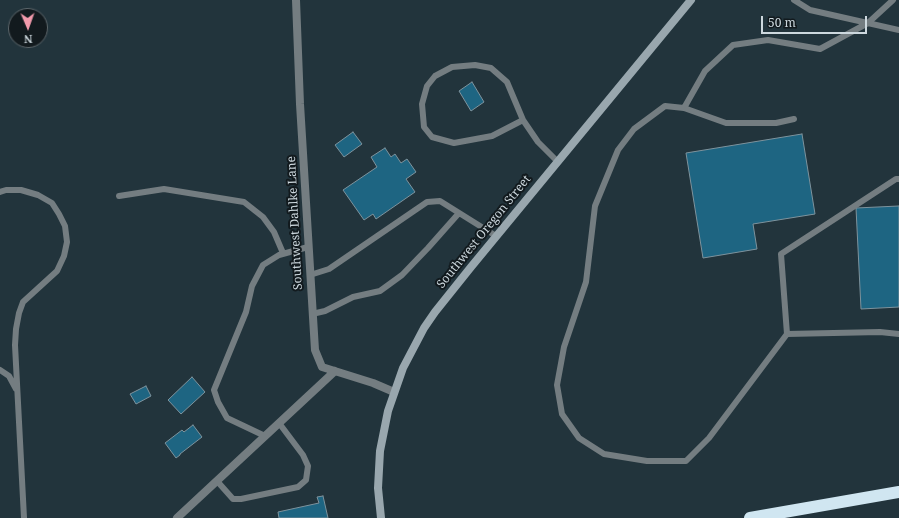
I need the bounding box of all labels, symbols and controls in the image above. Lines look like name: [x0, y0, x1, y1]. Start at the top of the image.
north arrow: [8, 8, 48, 48]
scale bar: [763, 8, 869, 34]
text: 50 m: [768, 14, 796, 31]
text: N: [24, 32, 33, 47]
street label: Southwest Dahlke Lane: [284, 156, 306, 290]
street label: Southwest Oregon Street: [434, 173, 534, 291]

